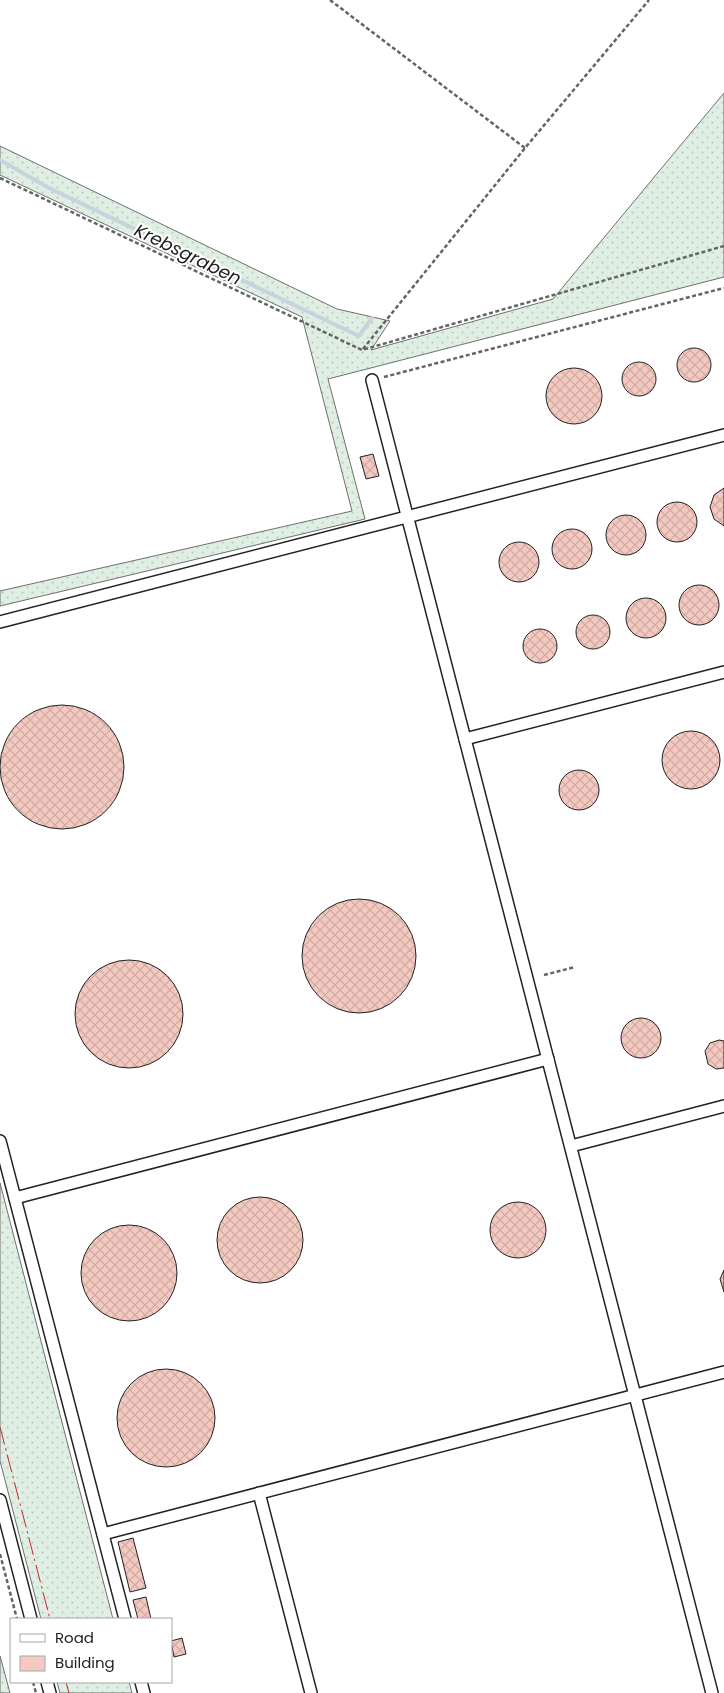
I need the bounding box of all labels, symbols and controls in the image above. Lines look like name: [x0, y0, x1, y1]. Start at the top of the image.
water label: Krebsgraben: [130, 217, 246, 291]
legend: [10, 1618, 172, 1683]
text: Road: [55, 1627, 94, 1648]
text: Building: [55, 1652, 115, 1673]

